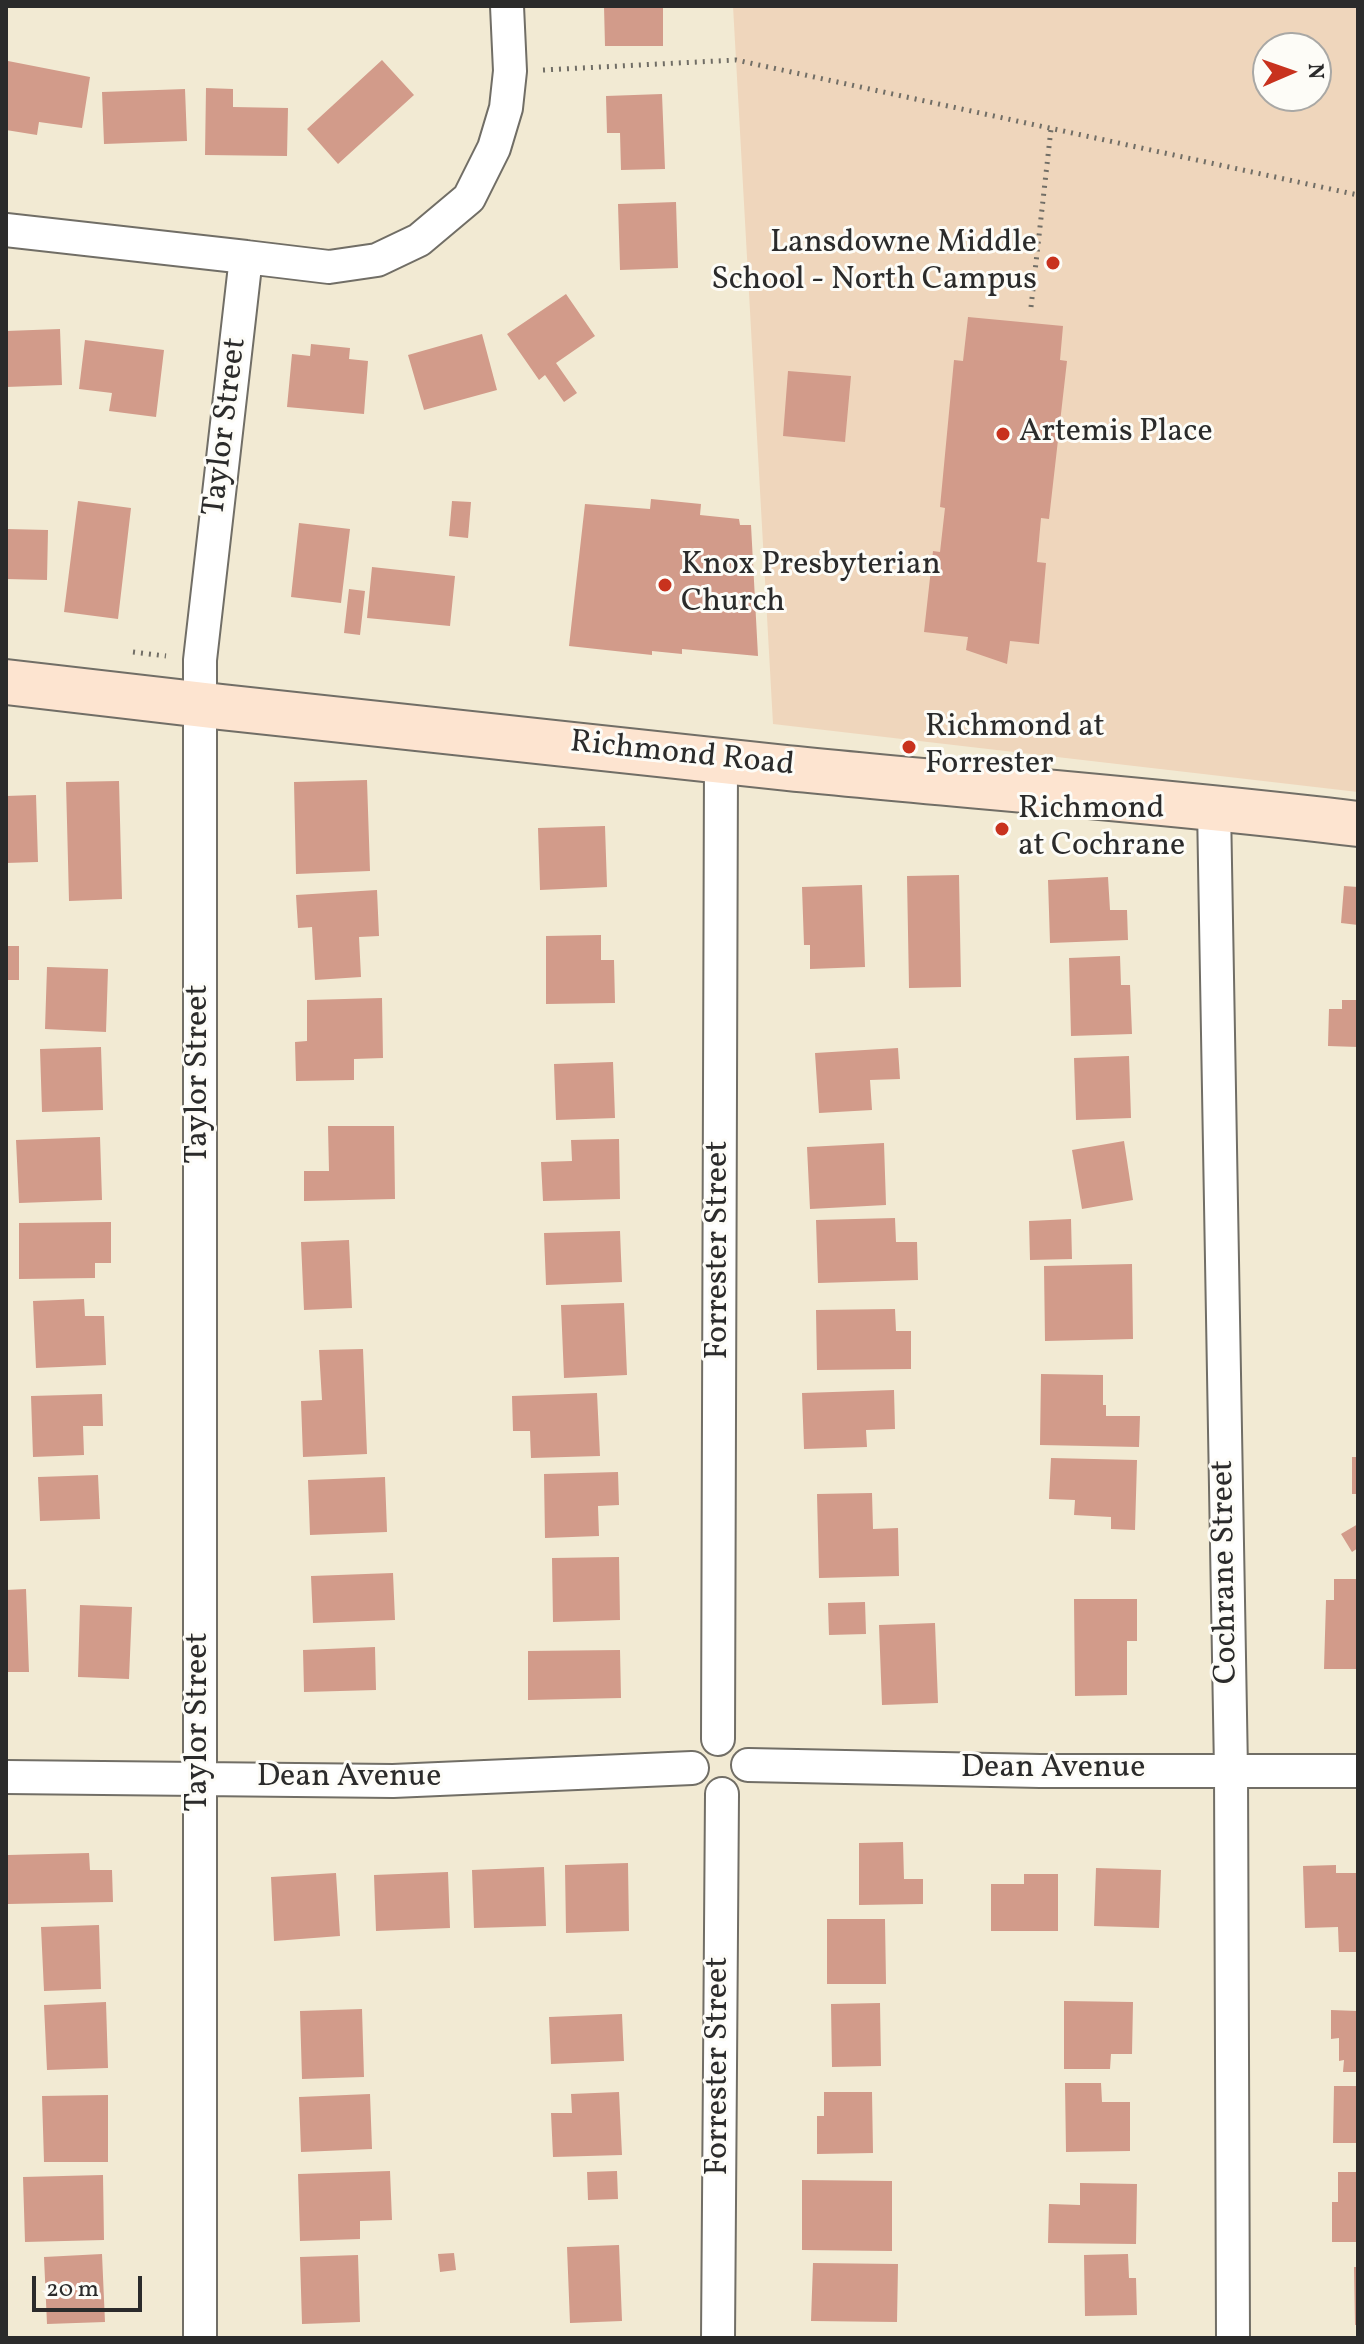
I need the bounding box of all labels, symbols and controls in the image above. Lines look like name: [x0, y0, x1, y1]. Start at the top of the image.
north arrow: [1252, 32, 1332, 112]
text: N: [1299, 63, 1330, 80]
place label: Lansdowne Middle School - North Campus: [711, 226, 1037, 301]
marker: Lansdowne Middle School - North Campus: [1044, 254, 1062, 272]
street label: Taylor Street: [197, 336, 257, 518]
place label: Artemis Place: [1019, 415, 1213, 453]
marker: Artemis Place: [994, 425, 1012, 443]
place label: Knox Presbyterian Church: [681, 548, 941, 623]
marker: Knox Presbyterian Church: [656, 576, 674, 594]
place label: Richmond at Forrester: [925, 710, 1105, 785]
street label: Richmond Road: [568, 725, 796, 787]
marker: Richmond at Forrester: [900, 738, 918, 756]
place label: Richmond at Cochrane: [1018, 792, 1185, 867]
marker: Richmond at Cochrane: [993, 820, 1011, 838]
street label: Taylor Street: [181, 984, 219, 1164]
street label: Forrester Street: [701, 1141, 739, 1359]
street label: Cochrane Street: [1206, 1459, 1248, 1685]
street label: Taylor Street: [181, 1632, 219, 1812]
street label: Dean Avenue: [961, 1751, 1145, 1789]
street label: Dean Avenue: [257, 1760, 441, 1798]
street label: Forrester Street: [701, 1957, 739, 2175]
scale bar: [36, 2260, 146, 2310]
text: 20 m: [46, 2273, 99, 2307]

